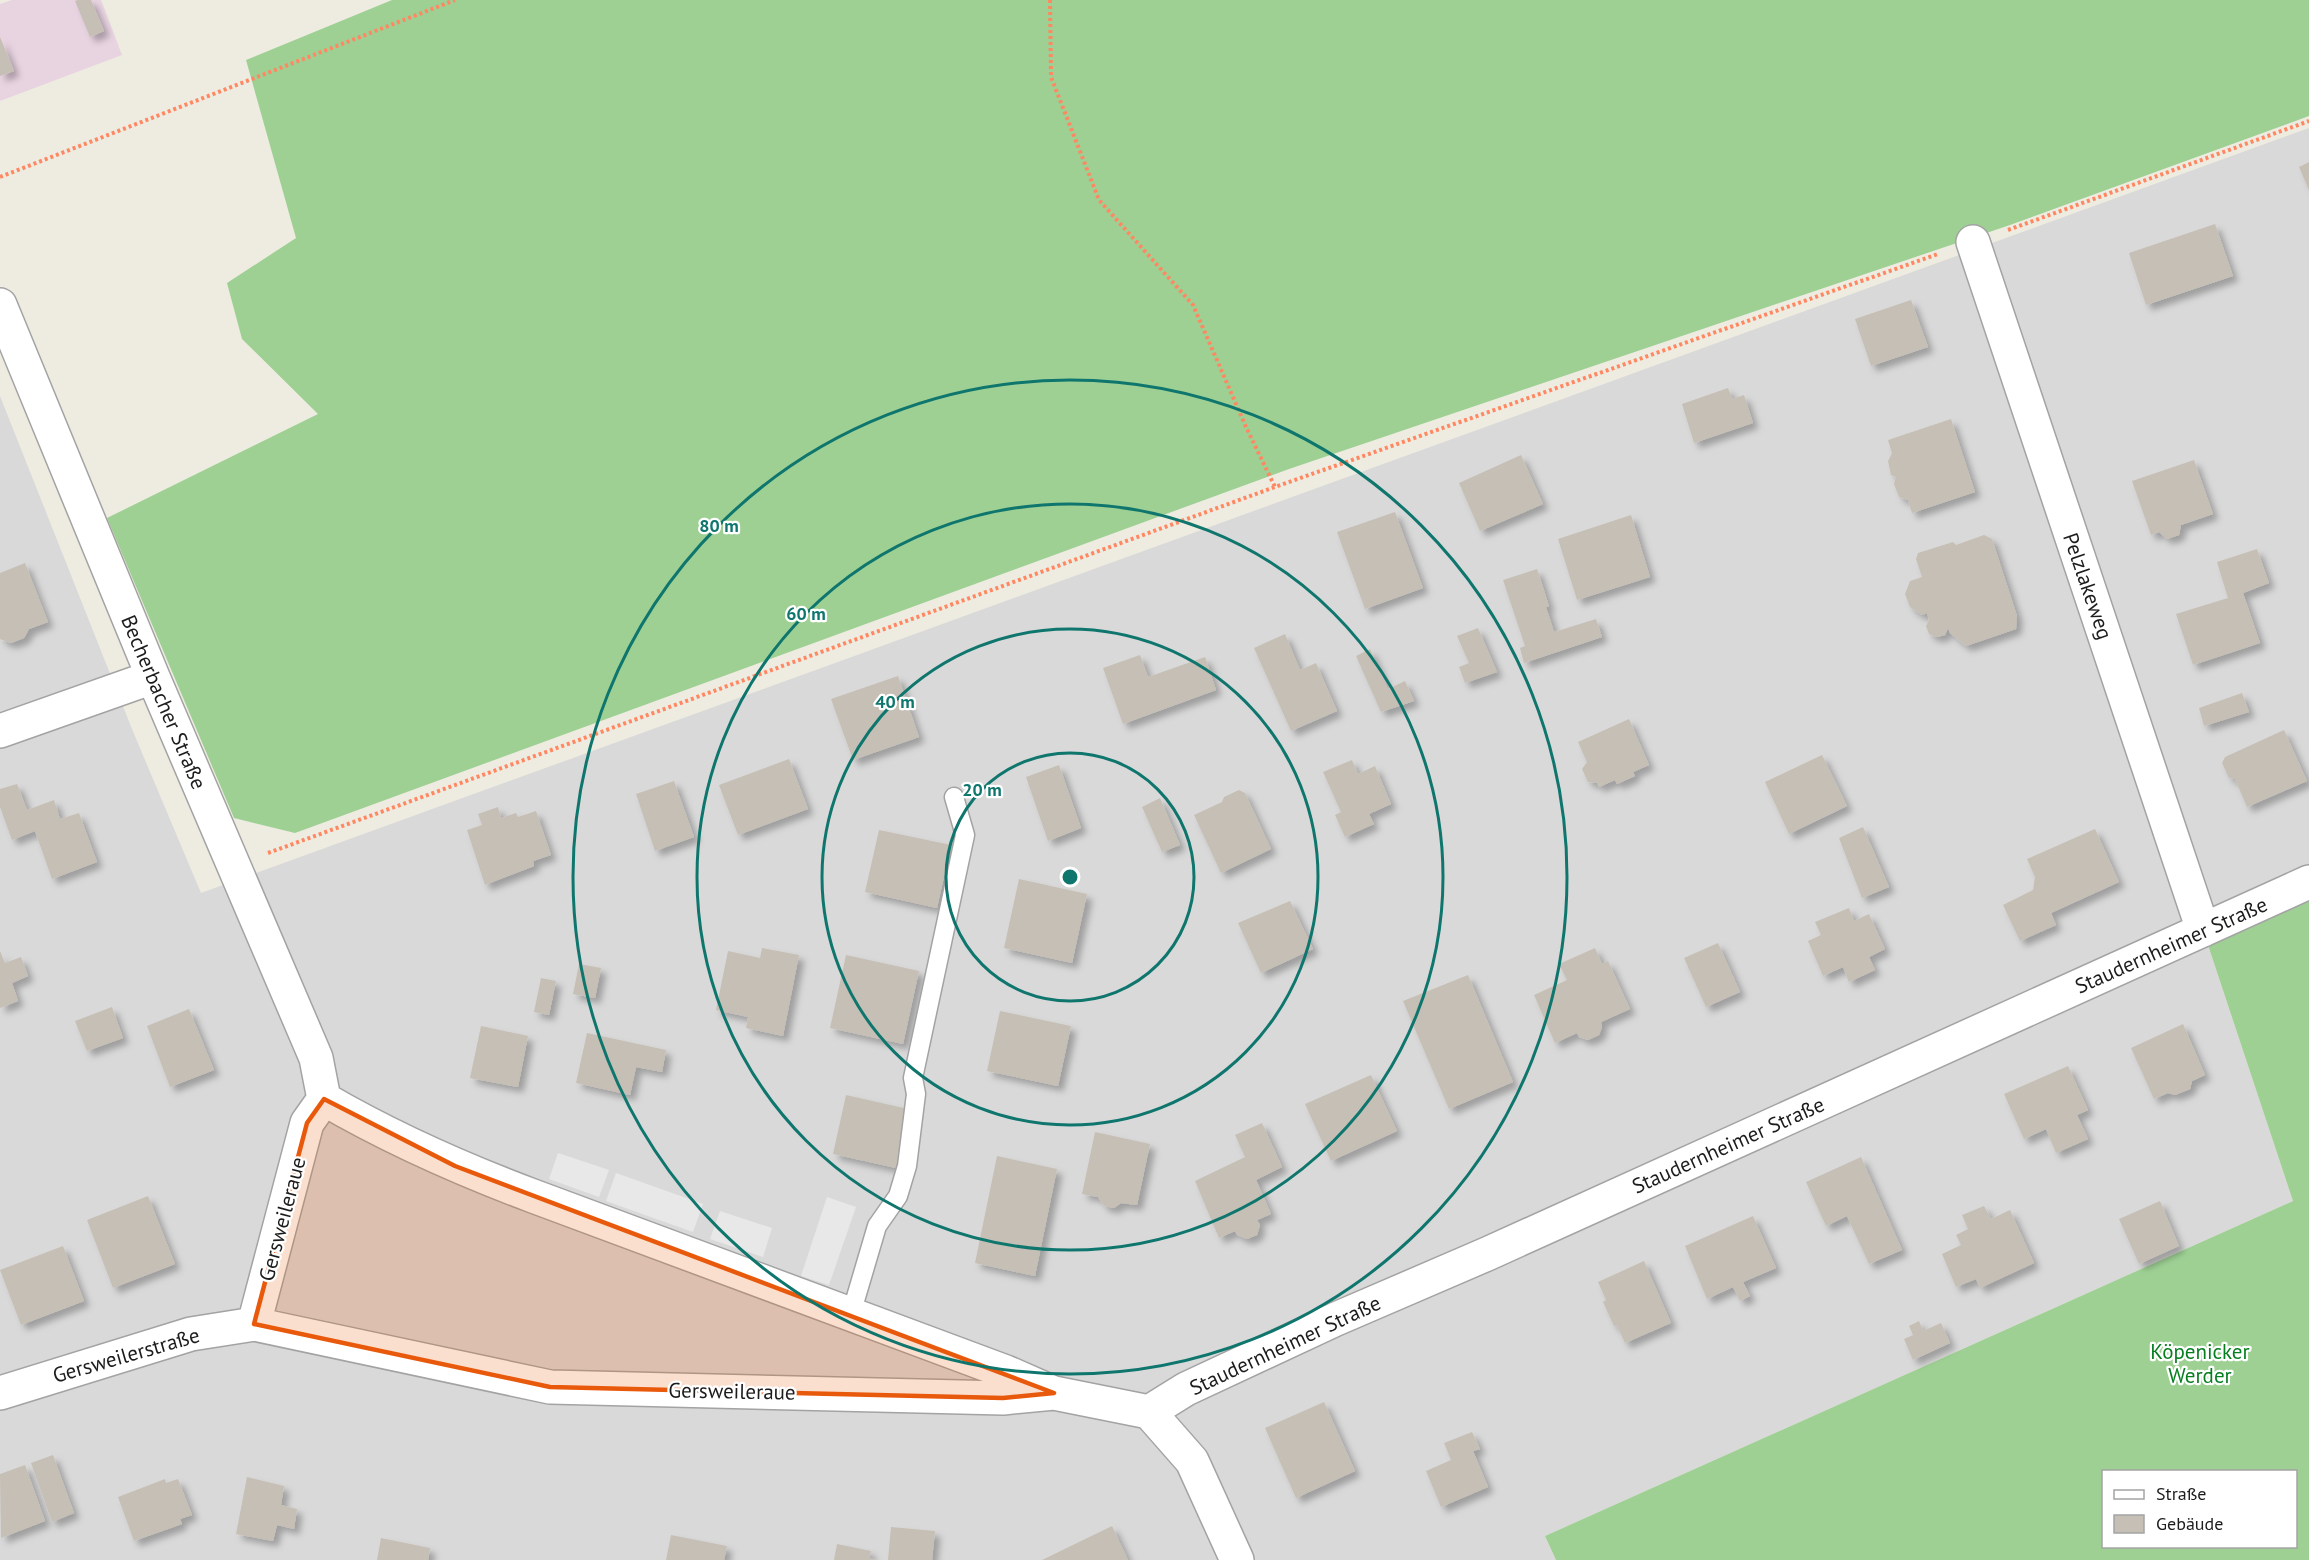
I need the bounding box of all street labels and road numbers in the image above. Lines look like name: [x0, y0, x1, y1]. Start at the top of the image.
street label: Pelzlakeweg: [2057, 529, 2119, 643]
street label: Becherbacher Straße: [115, 611, 213, 793]
street label: Staudernheimer Straße: [2071, 890, 2271, 1000]
street label: Staudernheimer Straße: [1628, 1090, 1828, 1200]
street label: Gersweileraue: [252, 1154, 312, 1284]
street label: Staudernheimer Straße: [1185, 1289, 1385, 1401]
street label: Gersweilerstraße: [49, 1321, 203, 1389]
street label: Gersweileraue: [668, 1376, 796, 1406]

